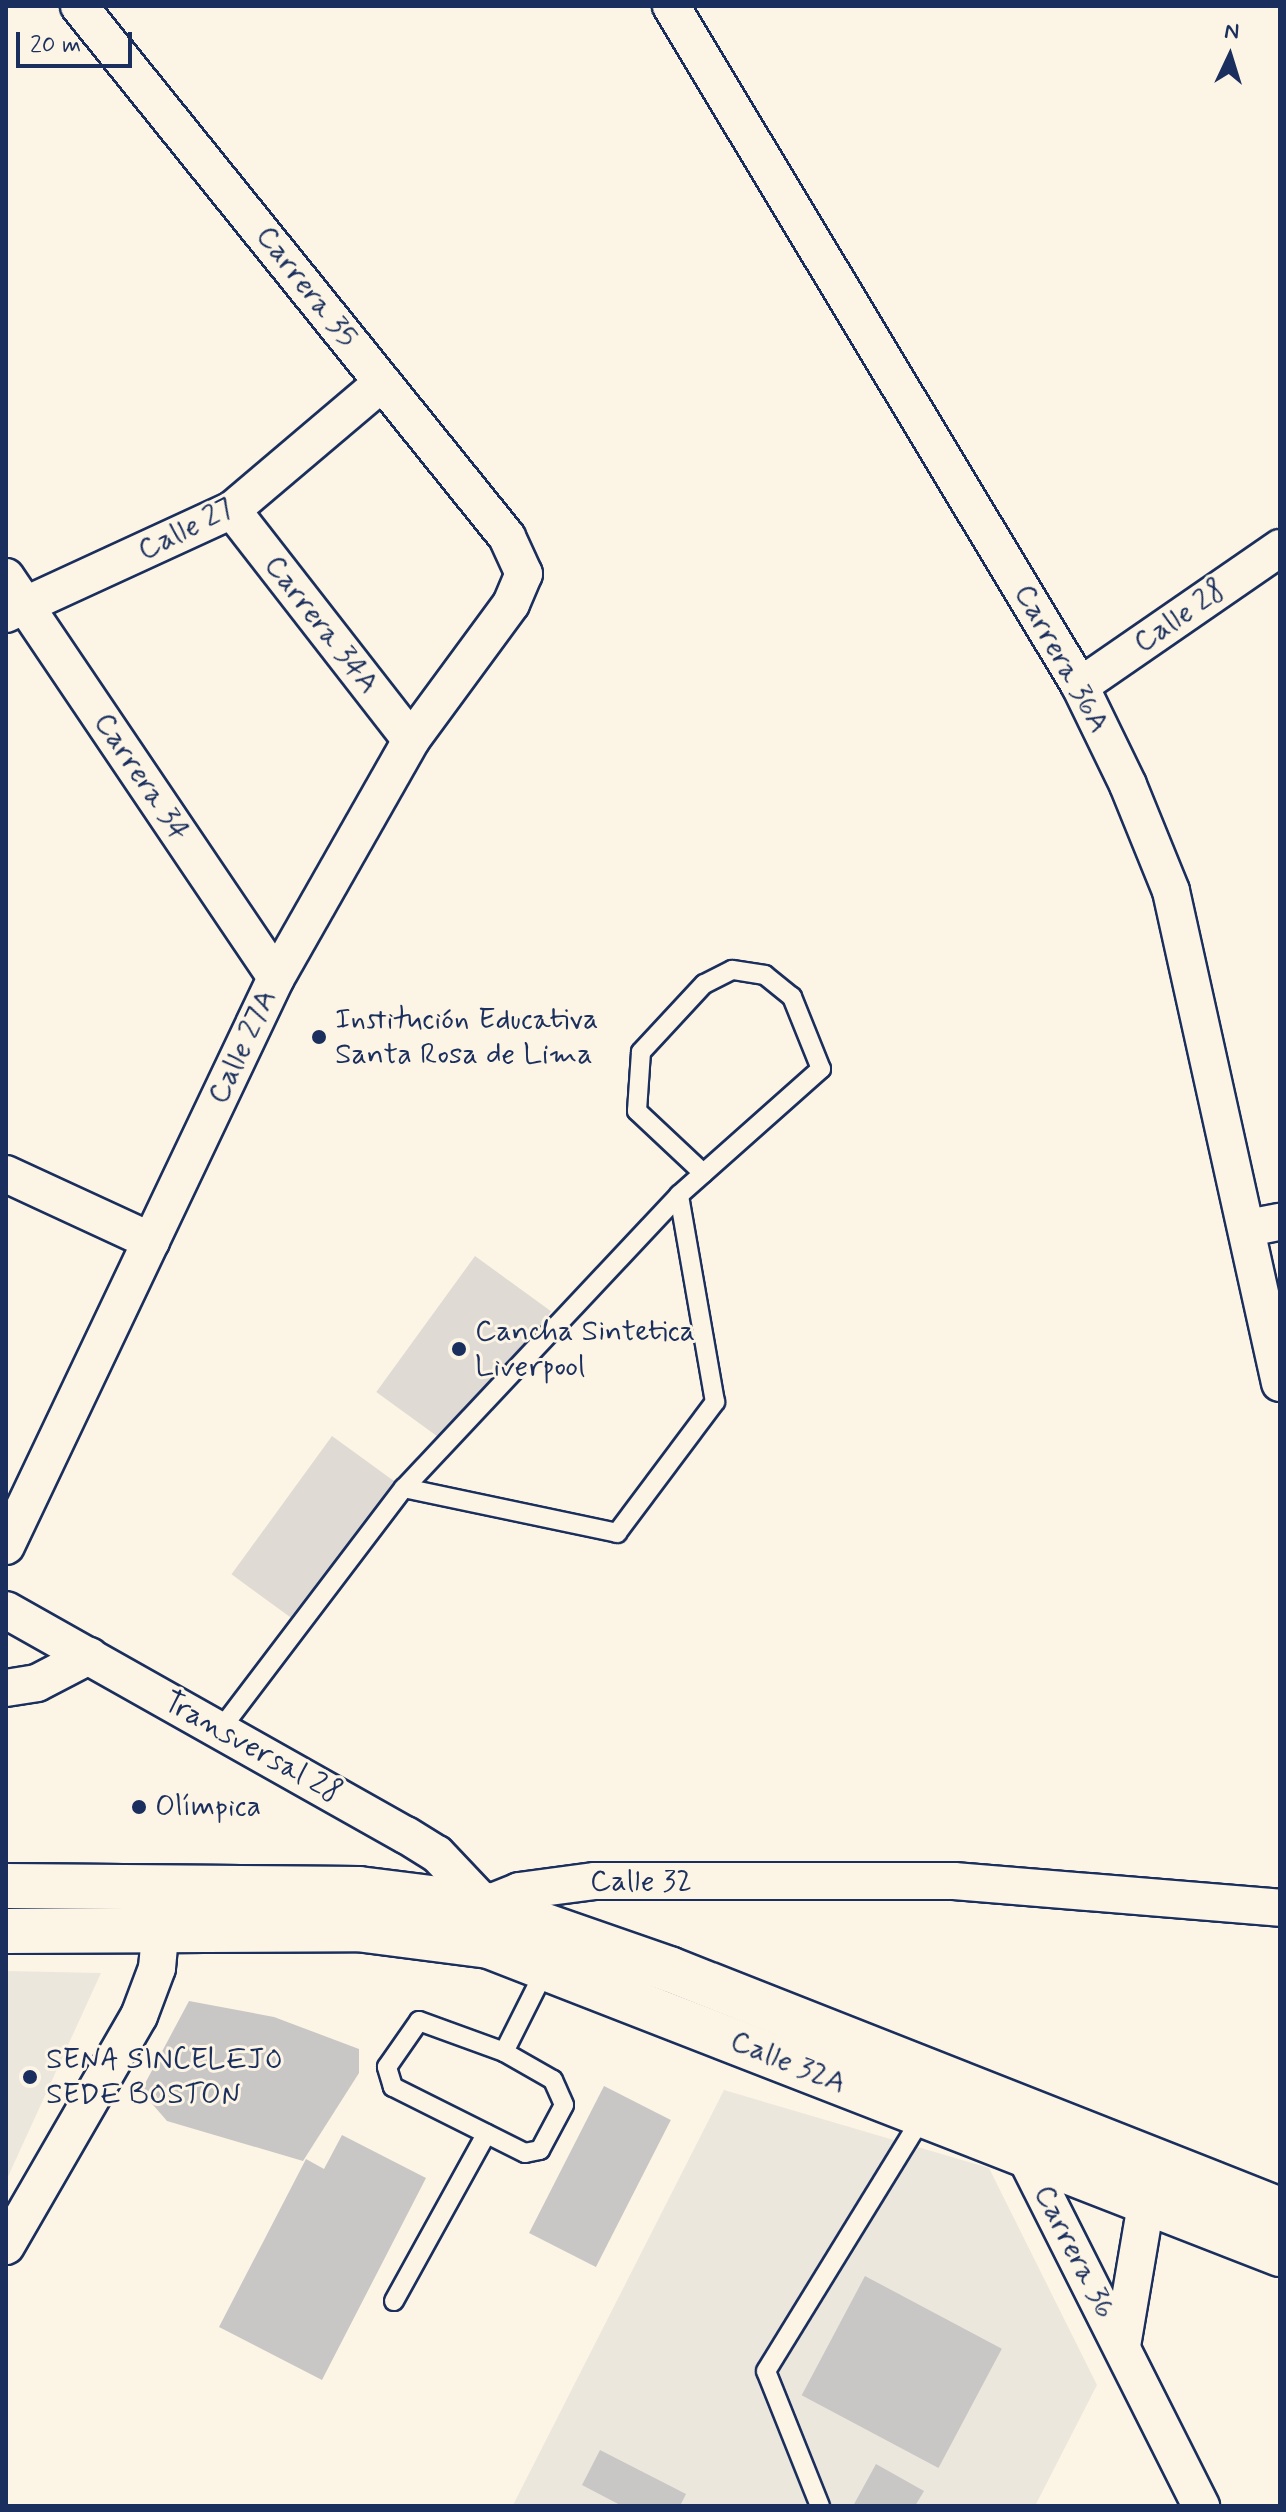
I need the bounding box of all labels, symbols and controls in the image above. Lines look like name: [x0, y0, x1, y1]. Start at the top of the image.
scale bar: [20, 16, 136, 66]
north arrow: [1190, 16, 1270, 96]
text: N: [1223, 18, 1240, 47]
text: 20 m: [30, 30, 81, 61]
street label: Carrera 35: [247, 219, 365, 355]
street label: Calle 27: [132, 491, 240, 569]
street label: Carrera 34A: [256, 549, 386, 701]
street label: Calle 28: [1127, 573, 1233, 661]
street label: Carrera 36A: [1005, 578, 1117, 740]
street label: Carrera 34: [85, 706, 197, 848]
street label: Calle 27A: [201, 984, 285, 1110]
place label: Institución Educativa Santa Rosa de Lima: [335, 1002, 598, 1072]
marker: Institución Educativa Santa Rosa de Lima: [310, 1028, 328, 1046]
place label: Cancha Sintetica Liverpool: [475, 1314, 696, 1384]
marker: Cancha Sintetica Liverpool: [450, 1340, 468, 1358]
street label: Transversal 28: [157, 1684, 347, 1812]
place label: Olímpica: [155, 1789, 261, 1825]
marker: Olímpica: [130, 1798, 148, 1816]
street label: Calle 32: [590, 1864, 692, 1900]
street label: Calle 32A: [725, 2024, 851, 2102]
place label: SENA SINCELEJO SEDE BOSTON: [46, 2042, 292, 2112]
marker: SENA SINCELEJO SEDE BOSTON: [21, 2068, 39, 2086]
street label: Carrera 36: [1025, 2179, 1123, 2325]

